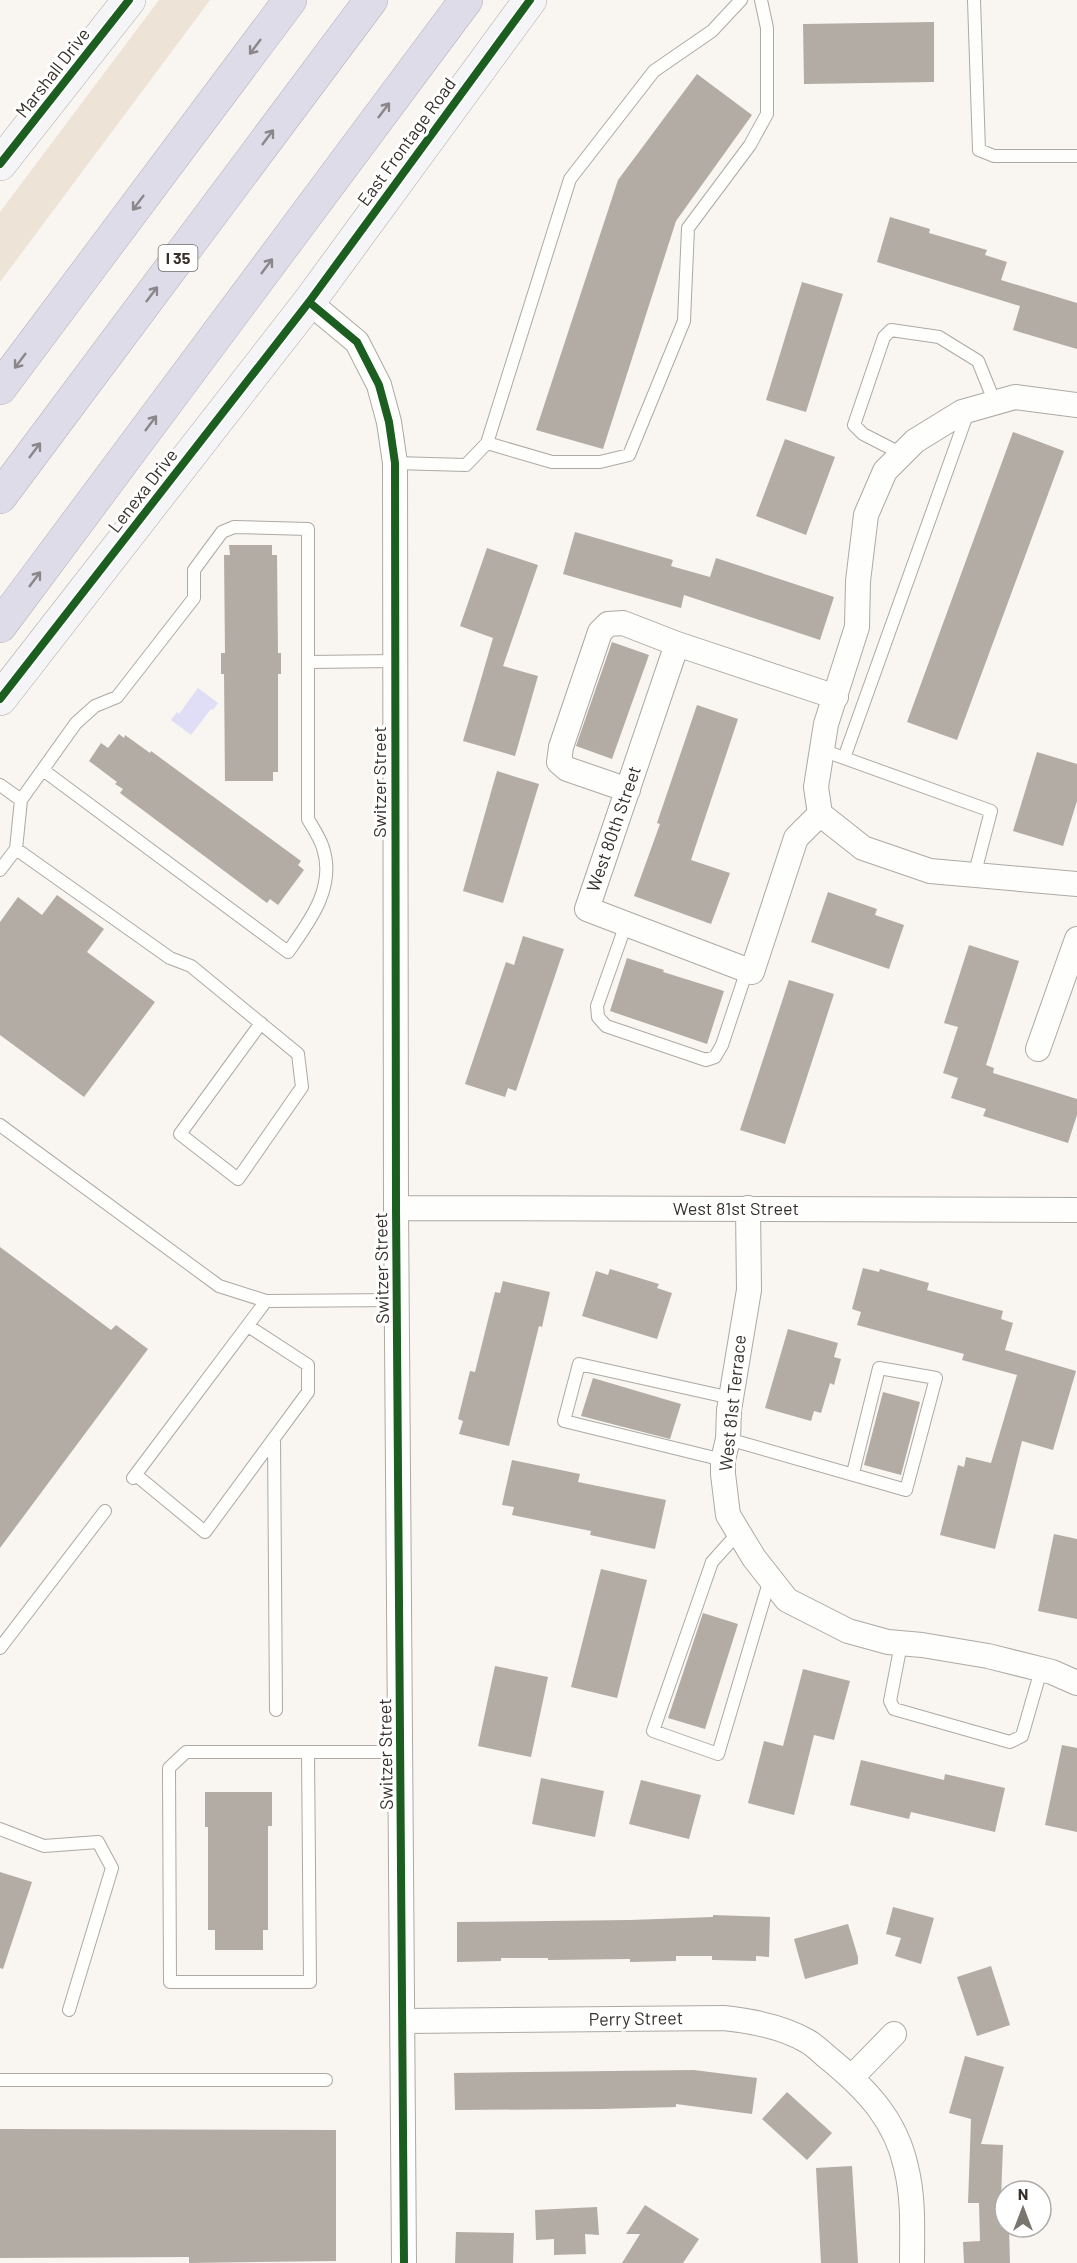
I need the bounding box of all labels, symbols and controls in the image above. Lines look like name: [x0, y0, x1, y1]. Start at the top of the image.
street label: Marshall Drive: [10, 23, 94, 122]
one-way arrow: [248, 38, 261, 54]
street label: East Frontage Road: [352, 73, 460, 210]
one-way arrow: [377, 102, 390, 118]
one-way arrow: [262, 130, 275, 146]
one-way arrow: [132, 195, 144, 211]
road number: I 35: [158, 245, 198, 271]
one-way arrow: [261, 259, 274, 275]
one-way arrow: [145, 286, 158, 302]
one-way arrow: [14, 353, 26, 369]
one-way arrow: [145, 415, 157, 431]
one-way arrow: [29, 442, 41, 458]
street label: Lenexa Drive: [103, 444, 182, 537]
one-way arrow: [29, 572, 41, 588]
street label: Switzer Street: [368, 726, 390, 838]
street label: West 80th Street: [581, 763, 645, 895]
street label: West 81st Street: [673, 1197, 799, 1219]
street label: Switzer Street: [369, 1212, 393, 1324]
street label: West 81st Terrace: [714, 1334, 750, 1472]
street label: Switzer Street: [373, 1698, 397, 1810]
street label: Perry Street: [589, 2006, 683, 2030]
north arrow: [993, 2179, 1053, 2239]
text: N: [1018, 2184, 1028, 2203]

